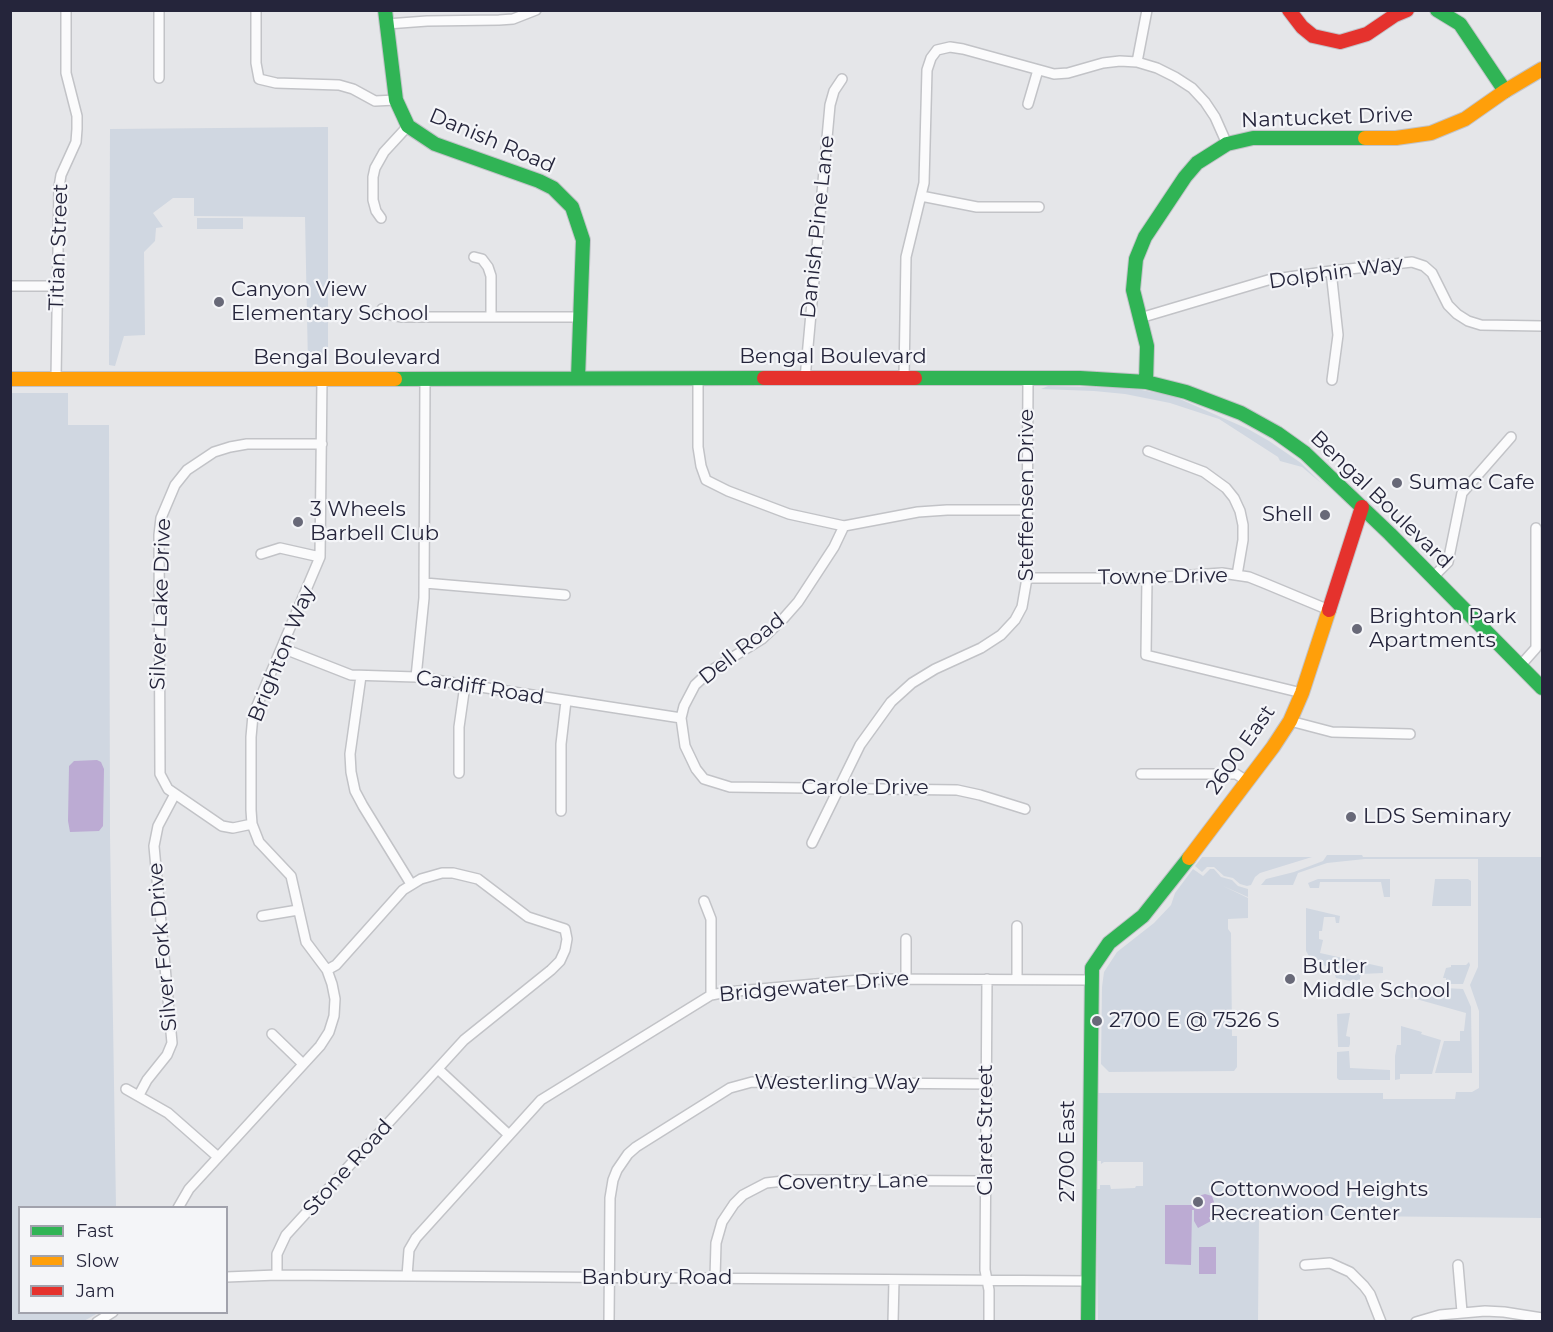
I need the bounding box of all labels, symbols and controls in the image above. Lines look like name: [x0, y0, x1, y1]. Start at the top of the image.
street label: Nantucket Drive: [1241, 102, 1413, 134]
street label: Danish Road: [425, 103, 559, 179]
street label: Danish Pine Lane: [796, 134, 840, 320]
street label: Titian Street: [44, 183, 74, 311]
street label: Dolphin Way: [1267, 251, 1405, 295]
place label: Canyon View Elementary School: [231, 277, 429, 327]
marker: Canyon View Elementary School: [212, 295, 226, 309]
street label: Bengal Boulevard: [739, 344, 927, 370]
street label: Bengal Boulevard: [253, 345, 441, 371]
street label: Steffensen Drive: [1014, 409, 1040, 581]
street label: Bengal Boulevard: [1305, 426, 1457, 574]
place label: Sumac Cafe: [1409, 470, 1535, 496]
marker: Sumac Cafe: [1390, 476, 1404, 490]
place label: 3 Wheels Barbell Club: [310, 497, 439, 547]
place label: Shell: [1262, 502, 1313, 528]
marker: Shell: [1318, 508, 1332, 522]
marker: 3 Wheels Barbell Club: [291, 515, 305, 529]
street label: Silver Lake Drive: [145, 518, 177, 690]
street label: Towne Drive: [1098, 563, 1228, 591]
street label: Brighton Way: [243, 582, 321, 726]
place label: Brighton Park Apartments: [1369, 604, 1516, 654]
street label: Dell Road: [694, 608, 790, 690]
marker: Brighton Park Apartments: [1350, 622, 1364, 636]
street label: Cardiff Road: [414, 665, 546, 711]
street label: 2600 East: [1201, 701, 1281, 799]
street label: Carole Drive: [801, 775, 929, 801]
place label: LDS Seminary: [1363, 804, 1511, 830]
marker: LDS Seminary: [1344, 810, 1358, 824]
street label: Silver Fork Drive: [143, 862, 183, 1032]
place label: Butler Middle School: [1302, 954, 1451, 1004]
street label: Bridgewater Drive: [718, 966, 910, 1008]
marker: Butler Middle School: [1283, 972, 1297, 986]
place label: 2700 E @ 7526 S: [1109, 1008, 1280, 1034]
marker: 2700 E @ 7526 S: [1090, 1014, 1104, 1028]
street label: Claret Street: [973, 1064, 999, 1196]
street label: Westerling Way: [754, 1070, 920, 1096]
street label: 2700 East: [1055, 1100, 1081, 1202]
street label: Stone Road: [298, 1114, 398, 1222]
street label: Coventry Lane: [778, 1168, 928, 1196]
place label: Cottonwood Heights Recreation Center: [1210, 1177, 1428, 1227]
marker: Cottonwood Heights Recreation Center: [1191, 1195, 1205, 1209]
legend: [18, 1206, 228, 1314]
text: Fast: [76, 1220, 114, 1242]
text: Slow: [76, 1250, 119, 1272]
street label: Banbury Road: [582, 1265, 732, 1291]
text: Jam: [76, 1280, 115, 1302]

